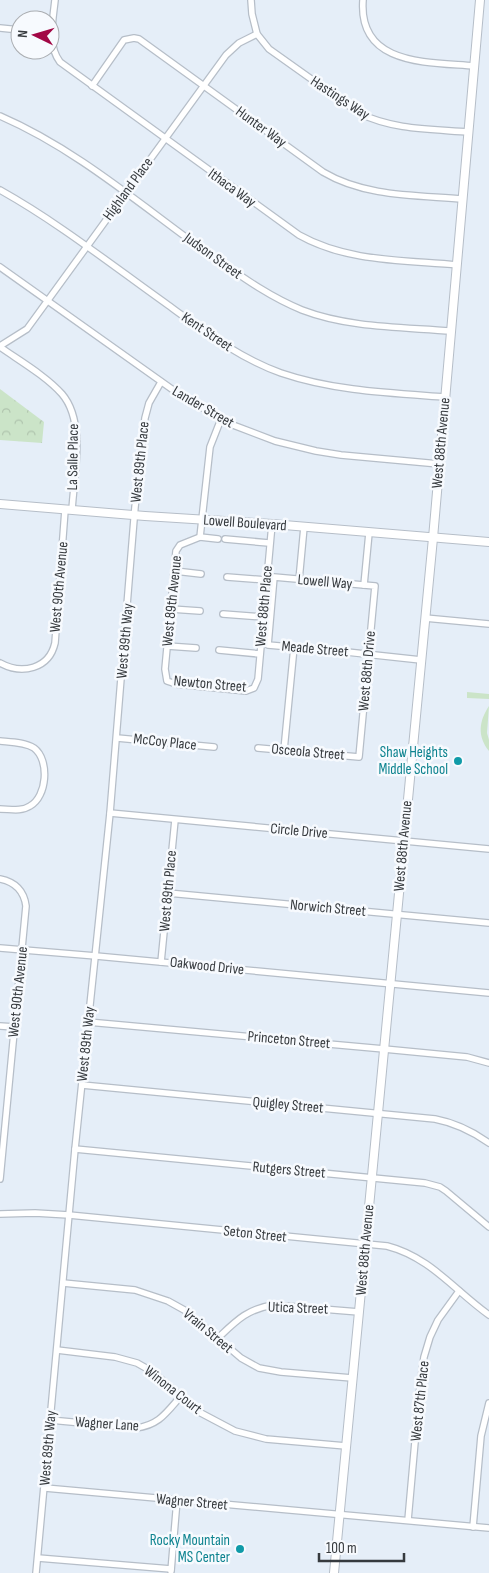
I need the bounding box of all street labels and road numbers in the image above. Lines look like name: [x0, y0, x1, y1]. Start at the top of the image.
street label: Hastings Way: [307, 72, 374, 124]
street label: Hunter Way: [232, 102, 290, 152]
street label: Highland Place: [99, 154, 157, 224]
street label: Ithaca Way: [204, 164, 260, 212]
street label: Judson Street: [179, 228, 246, 284]
street label: Kent Street: [178, 308, 237, 356]
street label: Lander Street: [169, 382, 238, 433]
street label: West 88th Avenue: [428, 397, 454, 489]
street label: West 89th Place: [126, 421, 154, 503]
street label: La Salle Place: [63, 423, 83, 491]
street label: Lowell Boulevard: [203, 511, 287, 535]
street label: West 90th Avenue: [46, 541, 72, 633]
street label: West 89th Avenue: [158, 555, 186, 647]
street label: West 88th Place: [251, 565, 277, 647]
street label: Lowell Way: [297, 570, 353, 594]
street label: West 89th Way: [112, 602, 138, 679]
street label: West 88th Drive: [354, 630, 380, 712]
street label: Meade Street: [281, 637, 350, 661]
street label: Newton Street: [173, 671, 248, 697]
street label: McCoy Place: [133, 729, 197, 755]
street label: Osceola Street: [271, 739, 346, 765]
street label: West 88th Avenue: [390, 800, 416, 892]
street label: Circle Drive: [270, 819, 328, 843]
street label: West 89th Place: [155, 850, 181, 932]
street label: Norwich Street: [289, 895, 367, 921]
street label: West 90th Avenue: [4, 946, 32, 1038]
street label: Oakwood Drive: [169, 953, 245, 979]
street label: West 89th Way: [73, 1005, 99, 1082]
street label: Princeton Street: [247, 1027, 332, 1053]
street label: Quigley Street: [252, 1092, 325, 1118]
street label: Rutgers Street: [252, 1157, 327, 1183]
street label: West 88th Avenue: [352, 1204, 378, 1296]
street label: Seton Street: [222, 1221, 288, 1247]
street label: Utica Street: [267, 1297, 329, 1319]
street label: Vrain Street: [179, 1305, 237, 1358]
street label: West 87th Place: [406, 1360, 434, 1442]
street label: Winona Court: [140, 1361, 206, 1419]
street label: West 89th Way: [35, 1409, 61, 1486]
street label: Wagner Lane: [74, 1412, 140, 1436]
street label: Wagner Street: [155, 1489, 229, 1515]

